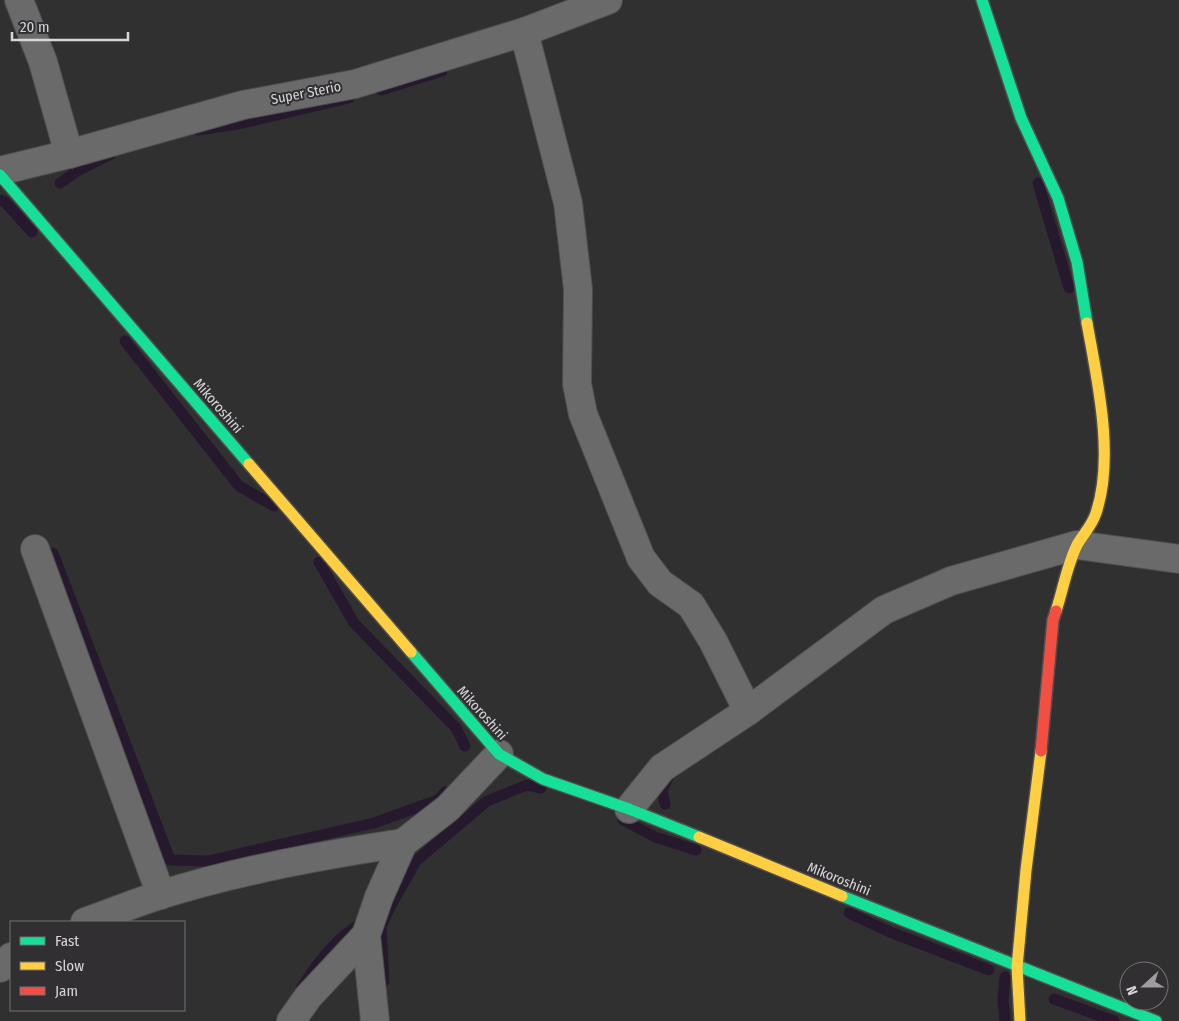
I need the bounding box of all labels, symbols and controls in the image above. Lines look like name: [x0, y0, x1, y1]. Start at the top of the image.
scale bar: [12, 10, 129, 42]
text: 20 m: [20, 18, 50, 36]
street label: Super Sterio: [270, 78, 342, 108]
street label: Mikoroshini: [190, 375, 246, 437]
street label: Mikoroshini: [453, 682, 511, 744]
street label: Mikoroshini: [805, 859, 873, 899]
legend: [10, 921, 185, 1011]
text: Fast: [55, 932, 79, 950]
text: Slow: [55, 957, 84, 975]
north arrow: [1119, 961, 1169, 1011]
text: Jam: [55, 982, 78, 1000]
text: N: [1123, 984, 1142, 997]

